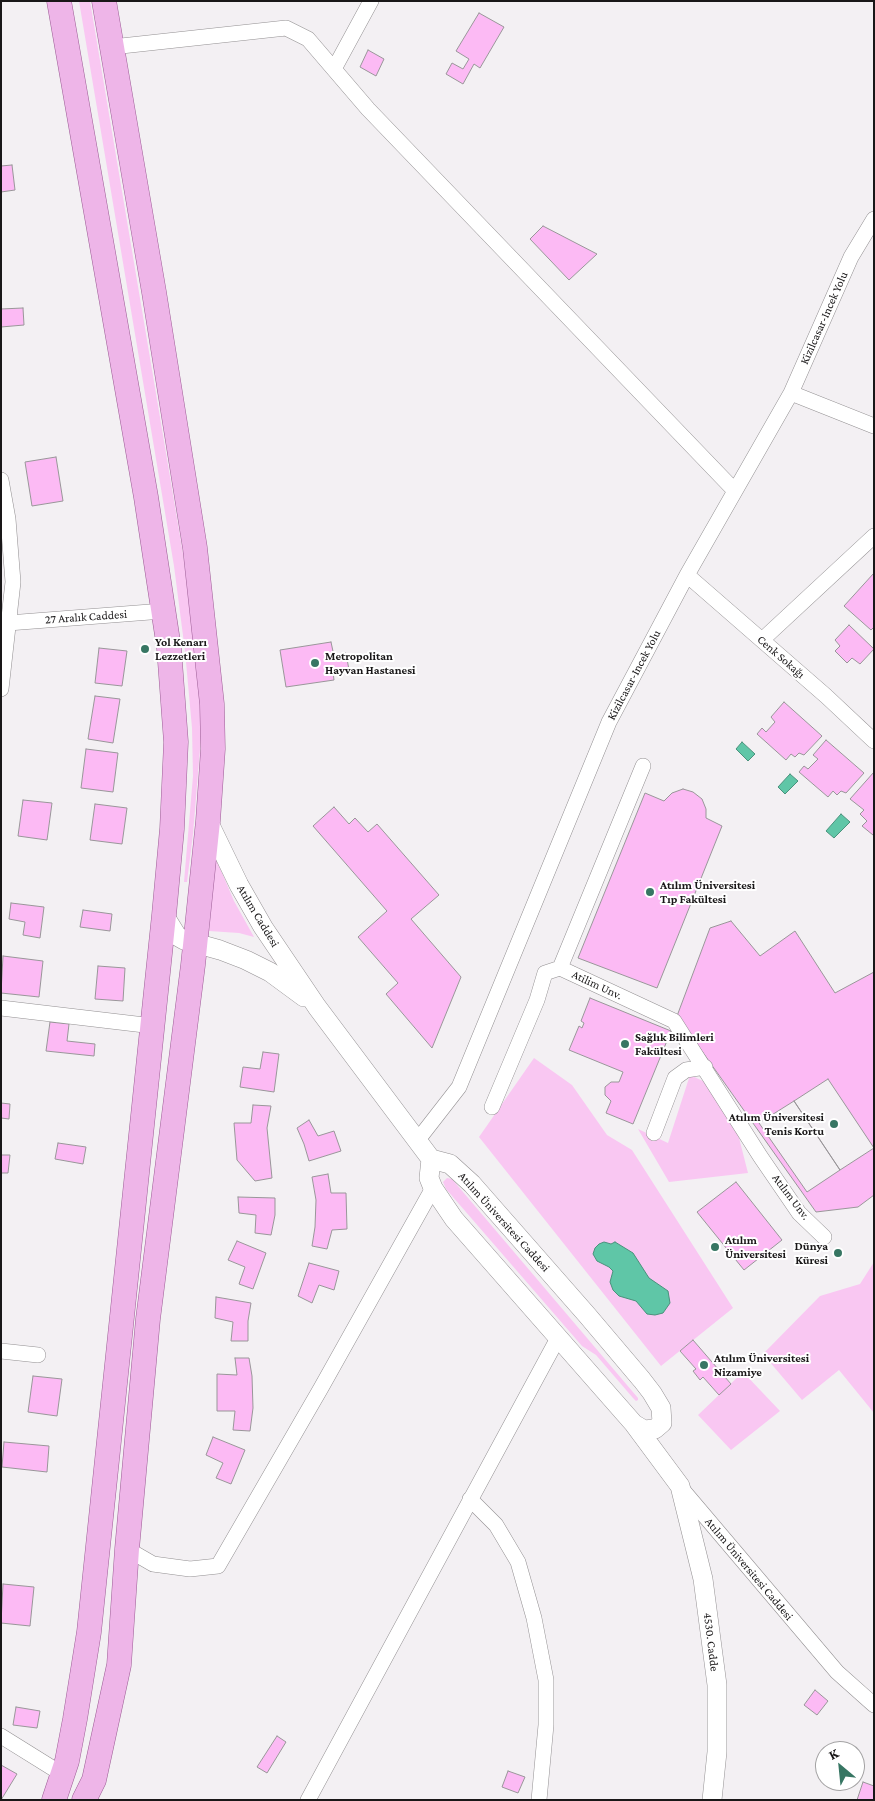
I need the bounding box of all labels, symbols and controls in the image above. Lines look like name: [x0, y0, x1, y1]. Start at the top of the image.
street label: Kizilcasar-Incek Yolu: [797, 269, 851, 367]
street label: 27 Aralık Caddesi: [44, 607, 128, 627]
street label: Kizilcasar-Incek Yolu: [604, 627, 664, 723]
street label: Cenk Sokağı: [754, 632, 808, 682]
place label: Yol Kenarı Lezzetleri: [155, 635, 207, 663]
marker: Yol Kenarı Lezzetleri: [139, 643, 151, 655]
place label: Metropolitan Hayvan Hastanesi: [325, 649, 416, 677]
marker: Metropolitan Hayvan Hastanesi: [309, 657, 321, 669]
place label: Atılım Üniversitesi Tıp Fakültesi: [660, 878, 755, 906]
street label: Atılım Caddesi: [234, 882, 282, 950]
marker: Atılım Üniversitesi Tıp Fakültesi: [644, 886, 656, 898]
street label: Atilim Unv.: [569, 967, 625, 1003]
place label: Sağlık Bilimleri Fakültesi: [635, 1030, 714, 1058]
marker: Sağlık Bilimleri Fakültesi: [619, 1038, 631, 1050]
place label: Atılım Üniversitesi Tenis Kortu: [729, 1110, 824, 1138]
marker: Atılım Üniversitesi Tenis Kortu: [828, 1118, 840, 1130]
street label: Atılım Üniversitesi Caddesi: [455, 1169, 553, 1275]
street label: Atılım Unv.: [769, 1171, 813, 1223]
place label: Atılım Üniversitesi: [725, 1233, 786, 1261]
place label: Dünya Küresi: [795, 1239, 828, 1267]
marker: Atılım Üniversitesi: [709, 1241, 721, 1253]
marker: Dünya Küresi: [832, 1247, 844, 1259]
place label: Atılım Üniversitesi Nizamiye: [714, 1351, 809, 1379]
marker: Atılım Üniversitesi Nizamiye: [698, 1359, 710, 1371]
street label: Atılım Üniversitesi Caddesi: [702, 1515, 796, 1623]
street label: 4530. Cadde: [700, 1612, 722, 1672]
north arrow: [815, 1741, 865, 1791]
text: K: [826, 1744, 841, 1763]

